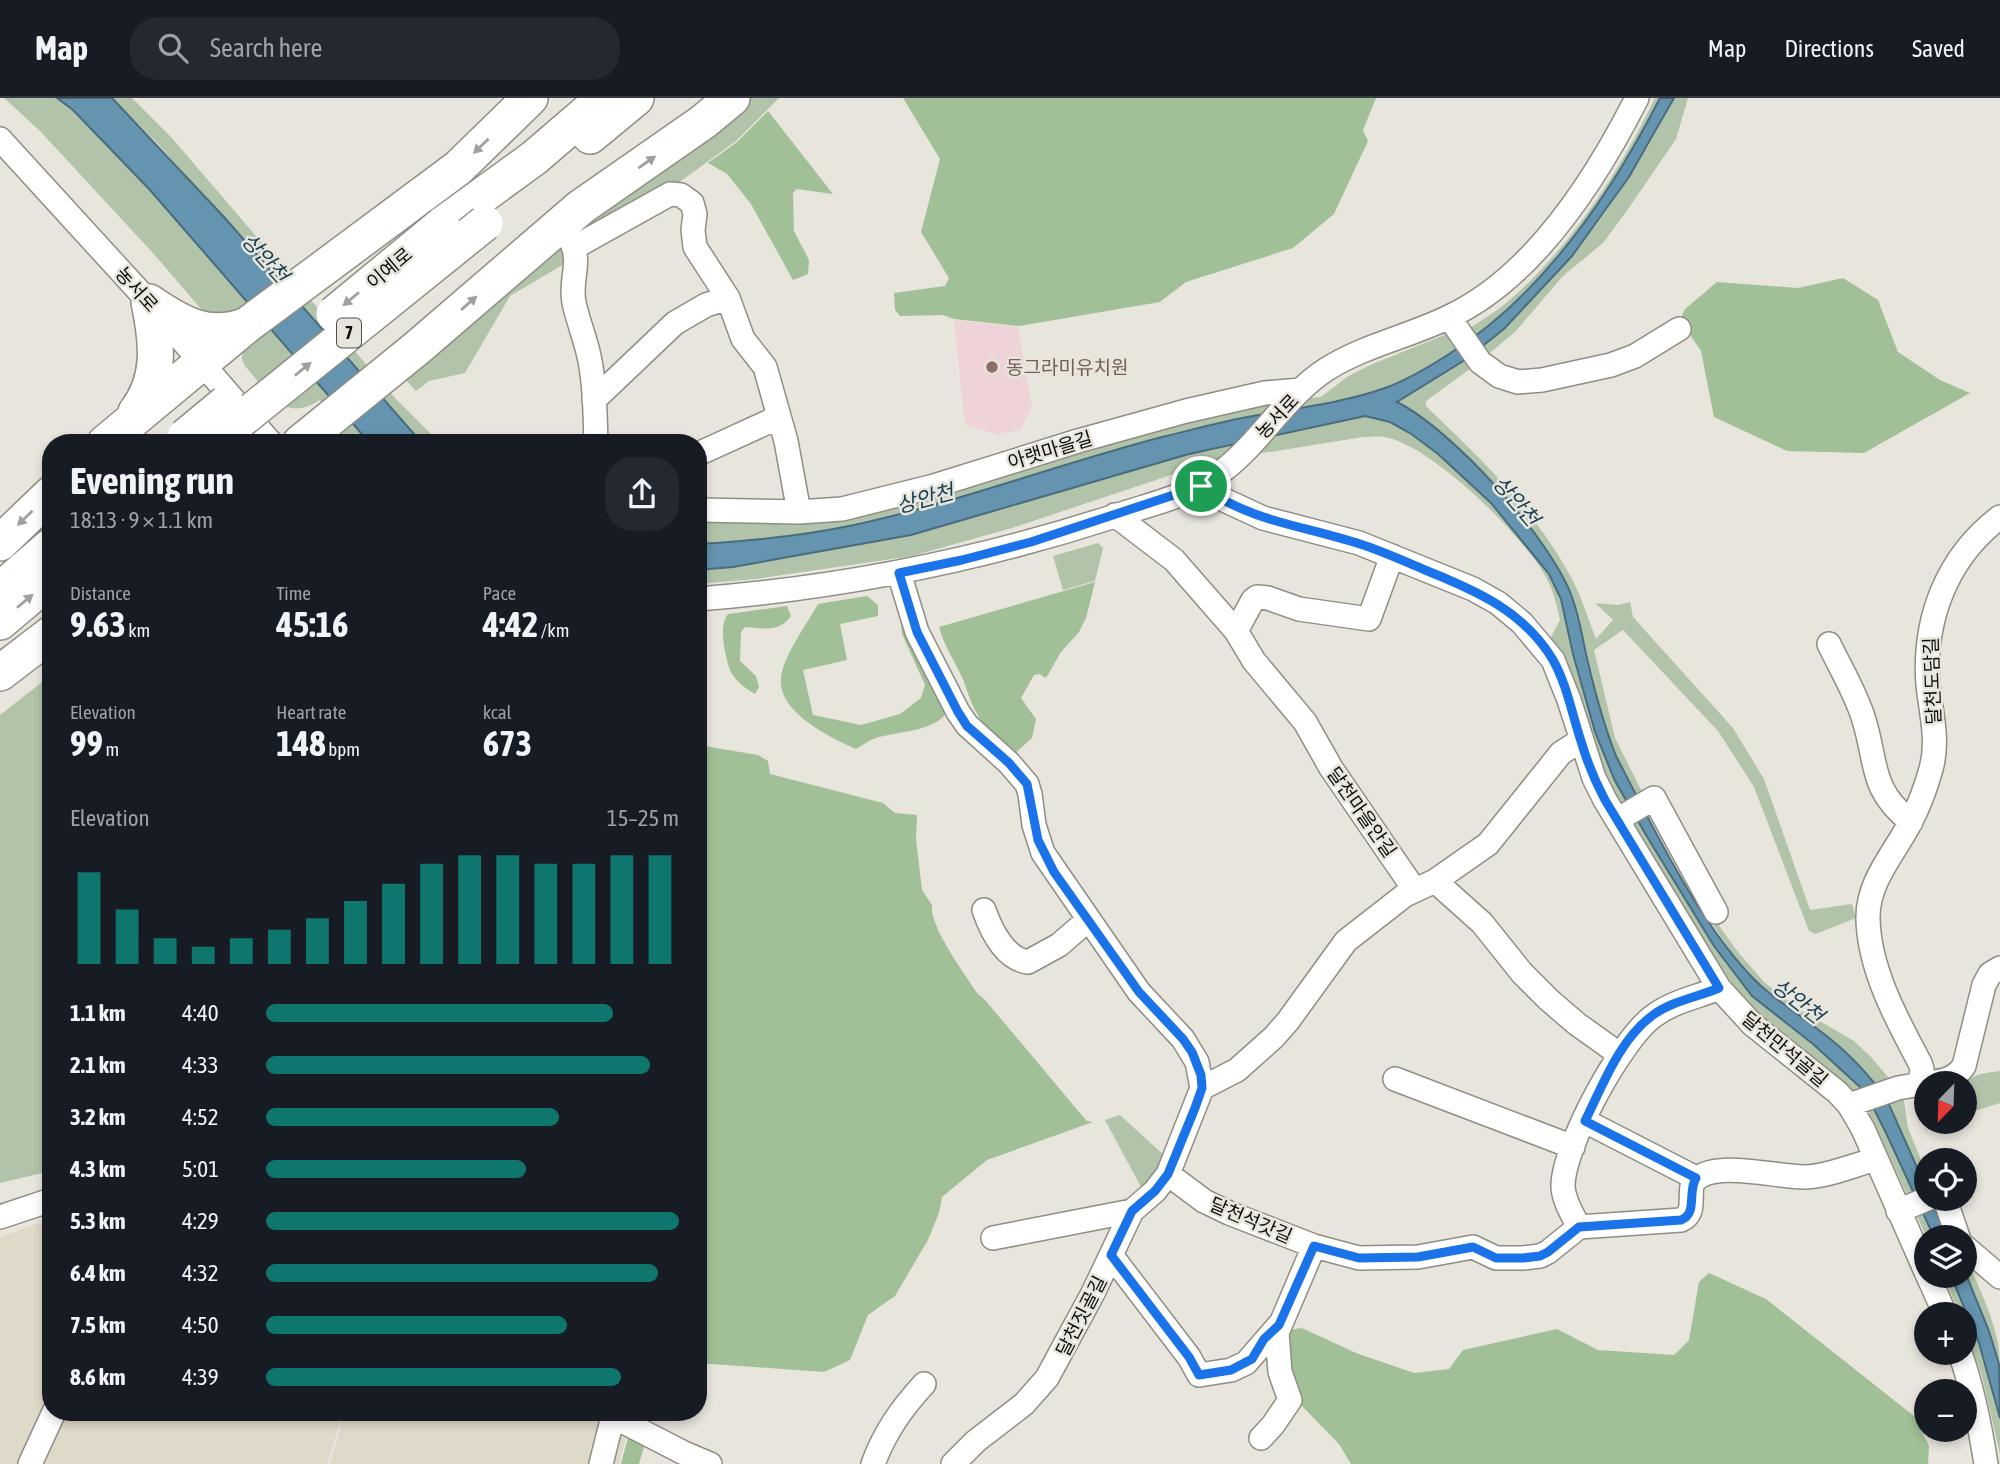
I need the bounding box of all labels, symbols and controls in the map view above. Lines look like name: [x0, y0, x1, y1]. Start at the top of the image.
search box: [130, 17, 620, 80]
text: Map: [35, 29, 88, 67]
icon: search: [154, 29, 192, 67]
text: Search here: [210, 33, 322, 63]
text: Map: [1708, 35, 1746, 62]
text: Directions: [1784, 35, 1874, 62]
text: Saved: [1912, 35, 1965, 62]
one-way arrow: [473, 137, 490, 153]
one-way arrow: [637, 156, 656, 169]
water label: 상안천: [237, 228, 296, 289]
street label: 이예로: [362, 243, 416, 293]
street label: 농서로: [111, 262, 163, 316]
one-way arrow: [343, 292, 361, 307]
one-way arrow: [460, 295, 478, 311]
road number: 7: [337, 318, 361, 347]
place label: 동그라미유치원: [1006, 356, 1128, 378]
marker: 동그라미유치원: [984, 359, 1000, 375]
one-way arrow: [294, 362, 312, 377]
street label: 농서로: [1251, 389, 1303, 443]
street label: 아랫마을길: [1005, 427, 1095, 473]
pin: [1171, 456, 1231, 516]
button: share: [605, 457, 679, 531]
text: Evening run: [70, 459, 234, 502]
icon: arrive: [1182, 467, 1220, 505]
water label: 상안천: [1489, 471, 1547, 532]
water label: 상안천: [894, 478, 958, 517]
text: 18:13 · 9 × 1.1 km: [70, 507, 213, 533]
one-way arrow: [17, 510, 34, 527]
text: Distance: [70, 582, 131, 604]
text: Time: [276, 582, 311, 604]
text: Pace: [483, 582, 516, 604]
one-way arrow: [17, 594, 34, 609]
text: 9.63: [70, 604, 126, 644]
text: 45:16: [276, 604, 348, 644]
text: 4:42: [483, 604, 538, 644]
text: km: [126, 619, 150, 641]
text: /km: [538, 619, 569, 641]
street label: 달천도담길: [1919, 637, 1945, 725]
text: Elevation: [70, 701, 136, 723]
text: Heart rate: [276, 701, 346, 723]
text: kcal: [483, 701, 512, 723]
text: 99: [70, 723, 103, 763]
text: 148: [276, 723, 326, 763]
text: 673: [483, 723, 532, 763]
text: m: [103, 738, 119, 760]
text: bpm: [326, 738, 360, 760]
street label: 달천마을안길: [1323, 763, 1401, 861]
text: Elevation: [70, 805, 150, 831]
text: 15–25 m: [607, 805, 679, 831]
water label: 상안천: [1768, 973, 1831, 1029]
text: 1.1 km: [70, 1000, 126, 1026]
text: 4:40: [182, 1000, 219, 1026]
street label: 달천만석골길: [1738, 1007, 1832, 1091]
text: 2.1 km: [70, 1052, 126, 1078]
text: 4:33: [182, 1052, 219, 1078]
north arrow: [1914, 1071, 1978, 1134]
map controls: [1914, 1071, 1977, 1442]
text: 3.2 km: [70, 1104, 126, 1130]
text: 4:52: [182, 1104, 219, 1130]
button: locate: [1914, 1148, 1977, 1211]
text: 4.3 km: [70, 1156, 126, 1182]
text: 5:01: [182, 1156, 219, 1182]
street label: 달천석갓길: [1206, 1193, 1296, 1247]
text: 5.3 km: [70, 1208, 126, 1234]
text: 4:29: [182, 1208, 219, 1234]
button: layers: [1914, 1225, 1977, 1288]
text: 6.4 km: [70, 1260, 126, 1286]
text: 4:32: [182, 1260, 219, 1286]
street label: 달천짓골길: [1051, 1272, 1111, 1360]
button: +: [1914, 1302, 1977, 1365]
text: 7.5 km: [70, 1312, 126, 1338]
text: 4:50: [182, 1312, 219, 1338]
text: 8.6 km: [70, 1364, 126, 1390]
text: 4:39: [182, 1364, 219, 1390]
button: −: [1914, 1379, 1977, 1442]

